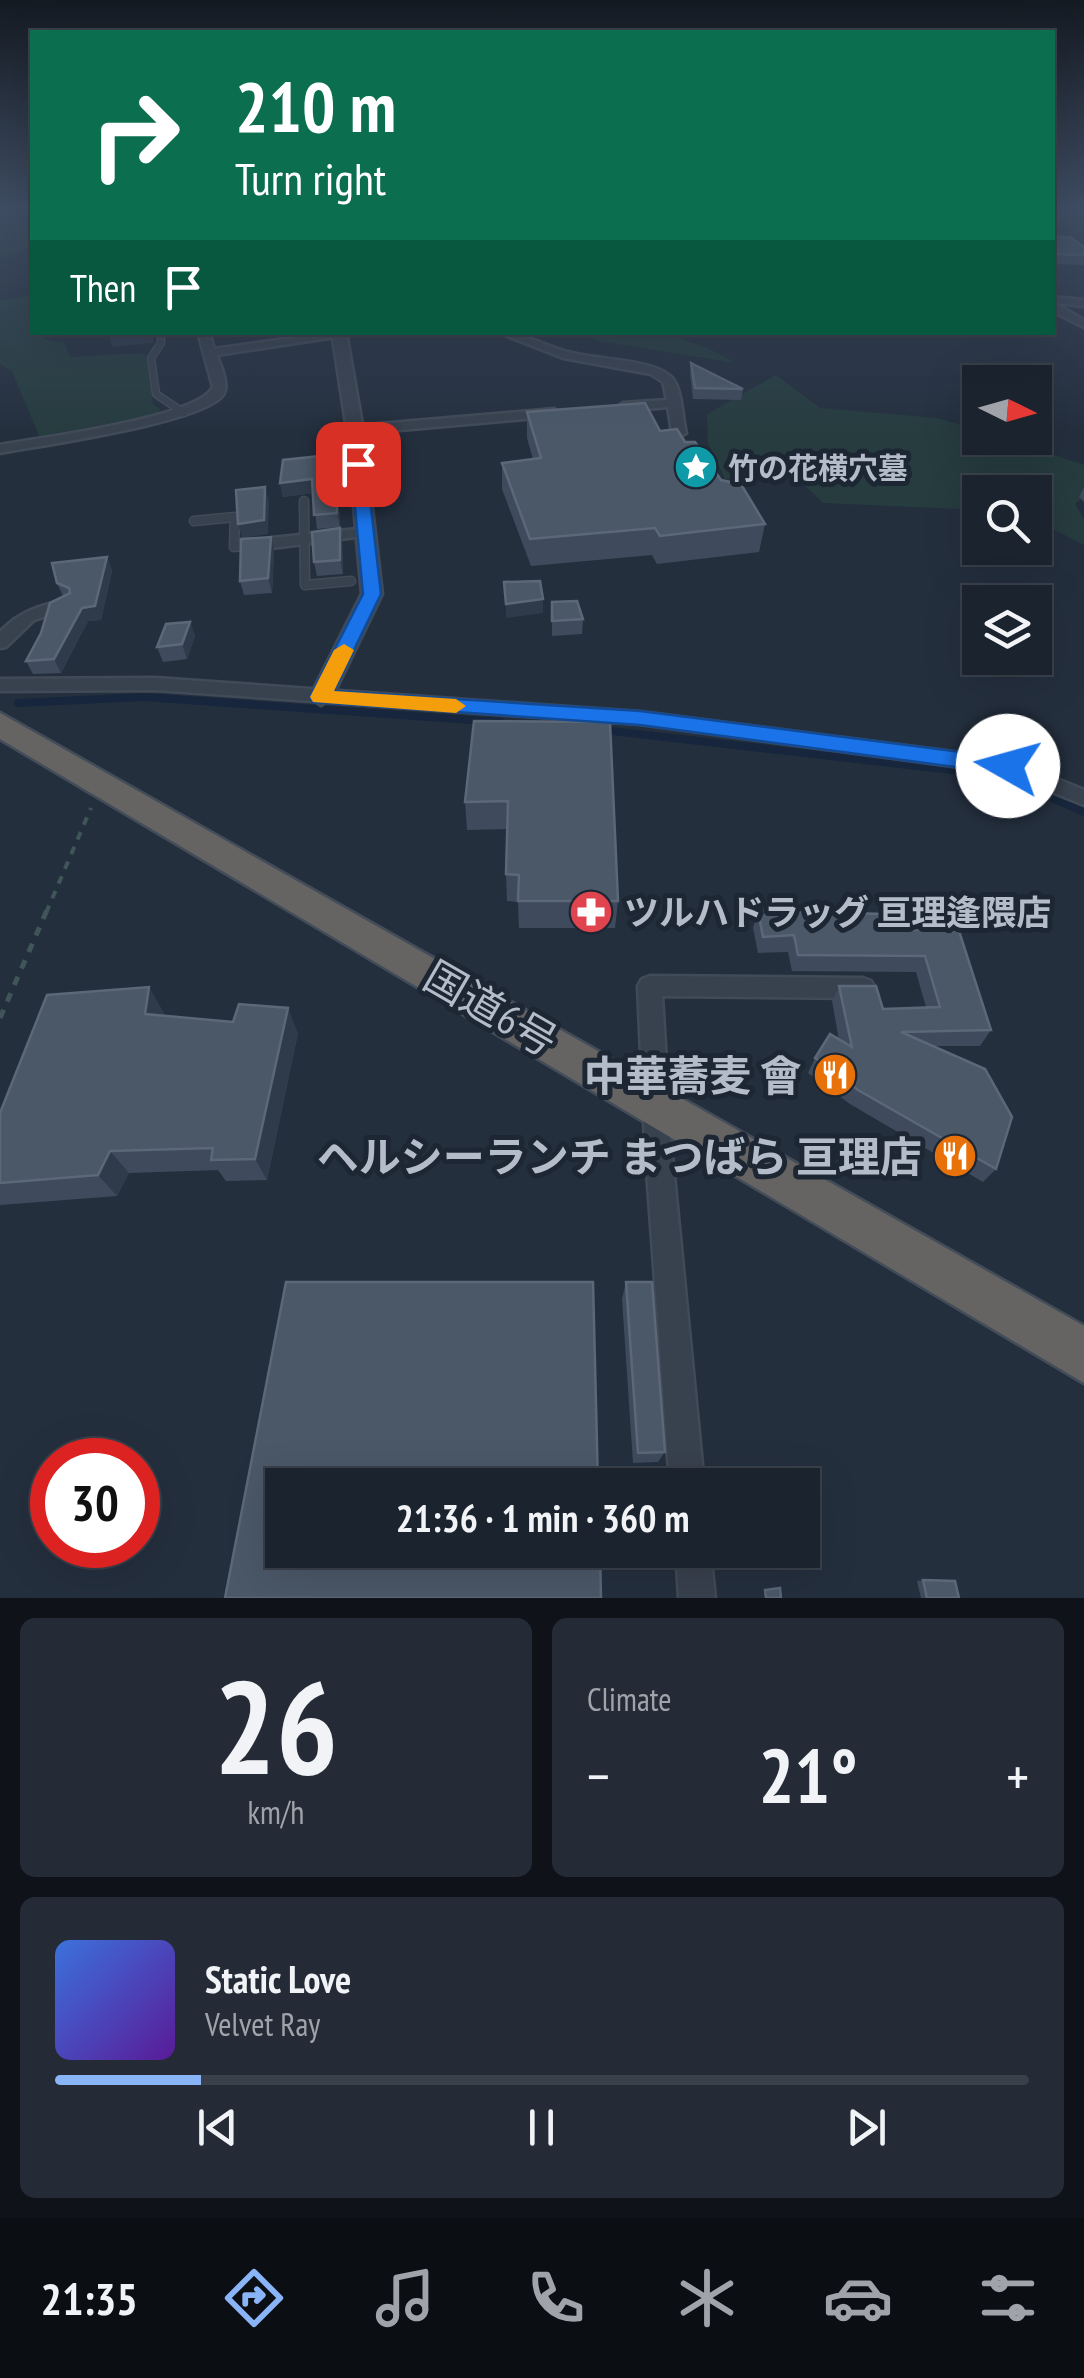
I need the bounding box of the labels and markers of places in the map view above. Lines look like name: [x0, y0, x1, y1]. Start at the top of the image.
pin: [316, 422, 401, 507]
place icon: 竹の花横穴墓: [673, 444, 719, 490]
place label: 竹の花横穴墓: [728, 448, 908, 487]
pharmacy icon: ツルハドラッグ 亘理逢隈店: [568, 889, 614, 935]
place label: ツルハドラッグ 亘理逢隈店: [624, 889, 1051, 935]
place label: 中華蕎麦 會: [583, 1048, 802, 1103]
restaurant icon: 中華蕎麦 會: [812, 1052, 858, 1098]
place label: ヘルシーランチ まつばら 亘理店: [317, 1129, 922, 1184]
restaurant icon: ヘルシーランチ まつばら 亘理店: [932, 1133, 978, 1179]

